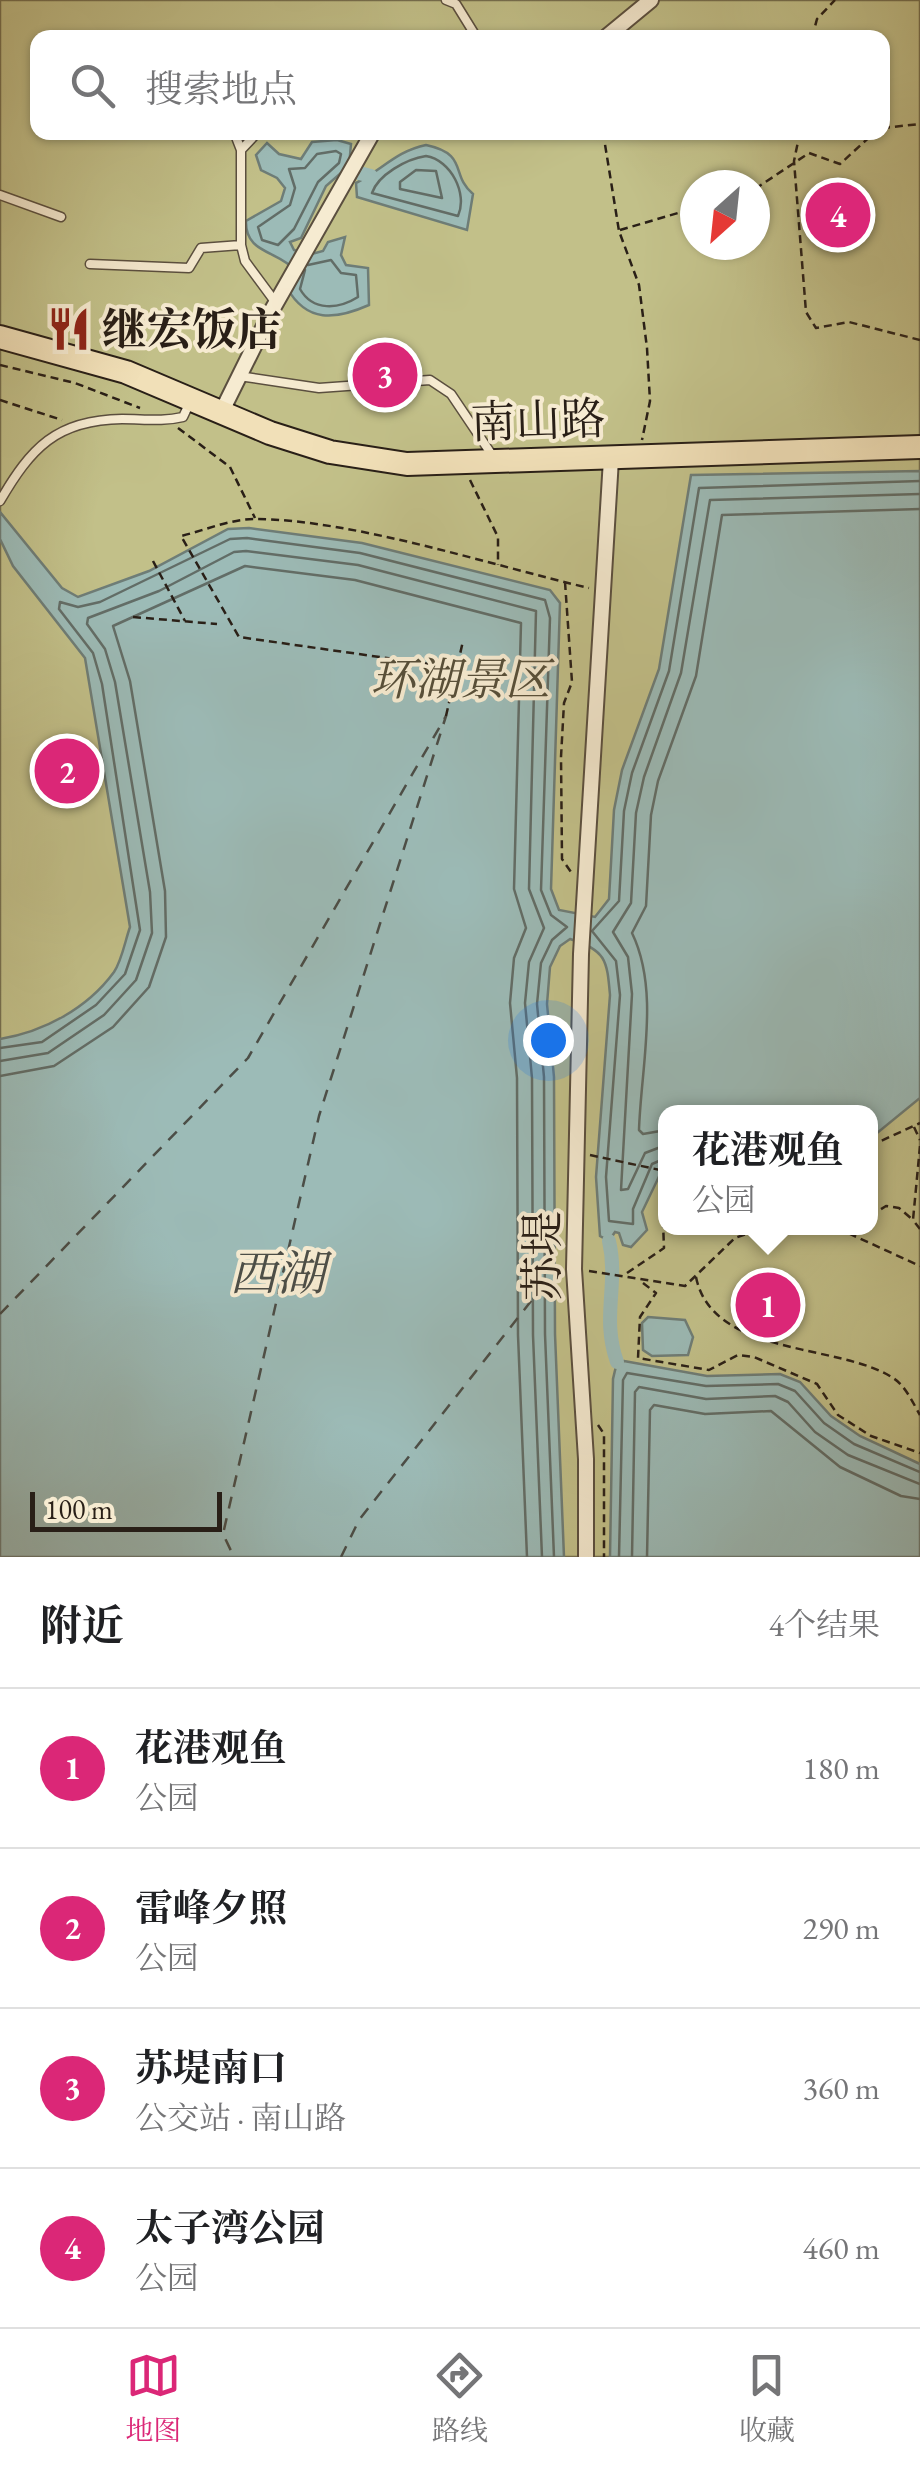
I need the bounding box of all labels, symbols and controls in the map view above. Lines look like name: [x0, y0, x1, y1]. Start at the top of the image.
search box: [30, 30, 890, 140]
icon: search: [65, 58, 120, 113]
text: 搜索地点: [145, 64, 297, 113]
north arrow: [680, 170, 770, 260]
pin: 4: [806, 178, 870, 252]
place label: 继宏饭店: [102, 300, 282, 358]
restaurant icon: 继宏饭店: [45, 305, 93, 353]
pin: 3: [352, 338, 418, 412]
street label: 南山路: [470, 389, 606, 451]
park label: 环湖景区: [370, 650, 555, 708]
pin: 2: [34, 734, 100, 808]
your location: [523, 1015, 574, 1066]
popup: [658, 1105, 878, 1235]
text: 花港观鱼: [692, 1125, 844, 1174]
text: 公园: [692, 1179, 756, 1221]
street label: 苏堤: [513, 1211, 571, 1301]
water label: 西湖: [229, 1242, 333, 1304]
pin: 1: [736, 1268, 800, 1342]
scale bar: [30, 1487, 222, 1532]
text: 100 m: [45, 1491, 113, 1527]
text: 附近: [40, 1598, 124, 1653]
text: 4个结果: [769, 1604, 880, 1646]
text: 花港观鱼: [135, 1723, 287, 1772]
text: 1: [64, 1747, 81, 1789]
text: 180 m: [803, 1747, 880, 1789]
text: 公园: [135, 1777, 199, 1819]
text: 雷峰夕照: [135, 1883, 287, 1932]
text: 2: [64, 1907, 81, 1949]
text: 290 m: [803, 1907, 880, 1949]
text: 公园: [135, 1937, 199, 1979]
text: 苏堤南口: [135, 2043, 287, 2092]
text: 3: [64, 2067, 81, 2109]
text: 360 m: [803, 2067, 880, 2109]
text: 公交站 · 南山路: [135, 2097, 346, 2139]
text: 太子湾公园: [135, 2203, 325, 2252]
text: 4: [64, 2227, 81, 2269]
text: 460 m: [803, 2227, 880, 2269]
text: 公园: [135, 2257, 199, 2299]
tab: 地图: [125, 2348, 181, 2448]
tab: 路线: [432, 2348, 488, 2448]
tab: 收藏: [739, 2348, 795, 2448]

